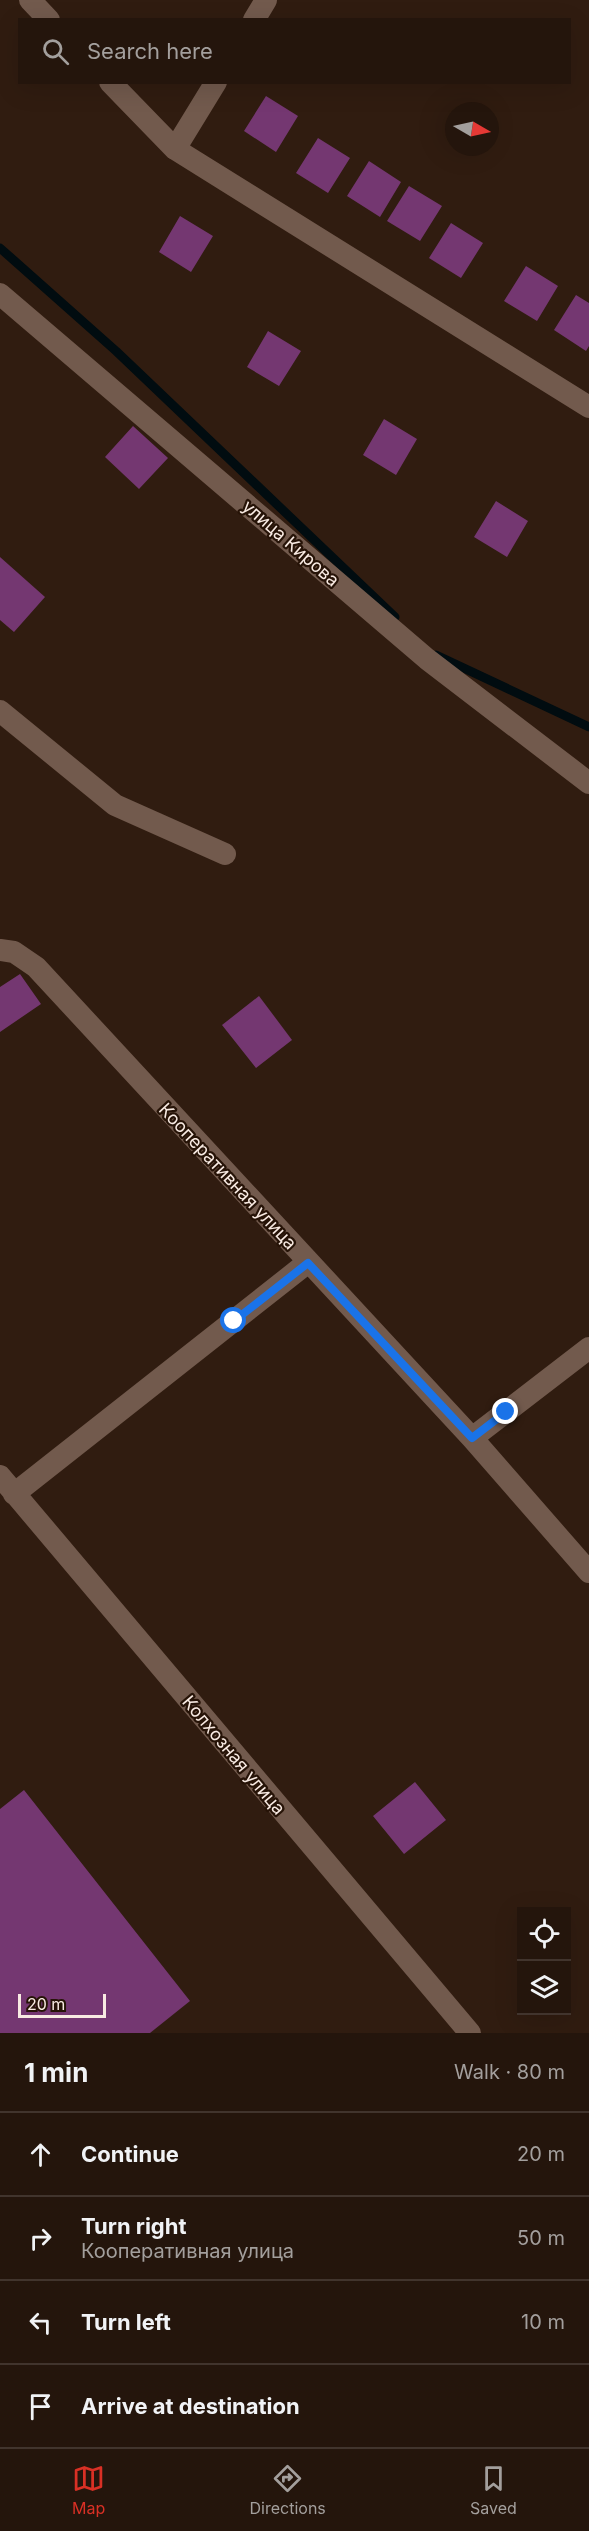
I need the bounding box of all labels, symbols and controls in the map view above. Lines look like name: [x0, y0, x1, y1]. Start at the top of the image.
search box: [18, 18, 571, 84]
icon: search: [39, 35, 72, 68]
text: Search here: [87, 38, 213, 64]
north arrow: [445, 102, 499, 156]
street label: улица Кирова: [238, 495, 344, 591]
street label: Кооперативная улица: [155, 1099, 301, 1253]
route start: [220, 1307, 246, 1333]
route end: [492, 1398, 518, 1424]
street label: Колхозная улица: [178, 1691, 290, 1819]
map controls: [517, 1907, 571, 2015]
button: locate: [517, 1907, 571, 1961]
button: layers: [517, 1961, 571, 2015]
scale bar: [18, 1991, 106, 2018]
text: 20 m: [27, 1994, 65, 2014]
text: 1 min: [24, 2057, 88, 2088]
text: Walk · 80 m: [454, 2060, 565, 2084]
icon: ahead: [24, 2138, 57, 2171]
text: Continue: [81, 2141, 179, 2167]
text: 20 m: [517, 2142, 565, 2166]
text: Turn right: [81, 2213, 187, 2239]
icon: right: [24, 2222, 57, 2255]
text: 50 m: [517, 2226, 565, 2250]
text: Кооперативная улица: [81, 2239, 294, 2263]
icon: left: [24, 2306, 57, 2339]
text: Turn left: [81, 2309, 171, 2335]
text: 10 m: [521, 2310, 565, 2334]
icon: arrive: [24, 2390, 57, 2423]
text: Arrive at destination: [81, 2393, 300, 2419]
tab: Map: [72, 2462, 105, 2518]
tab: Directions: [250, 2462, 326, 2518]
tab: Saved: [470, 2462, 517, 2518]

